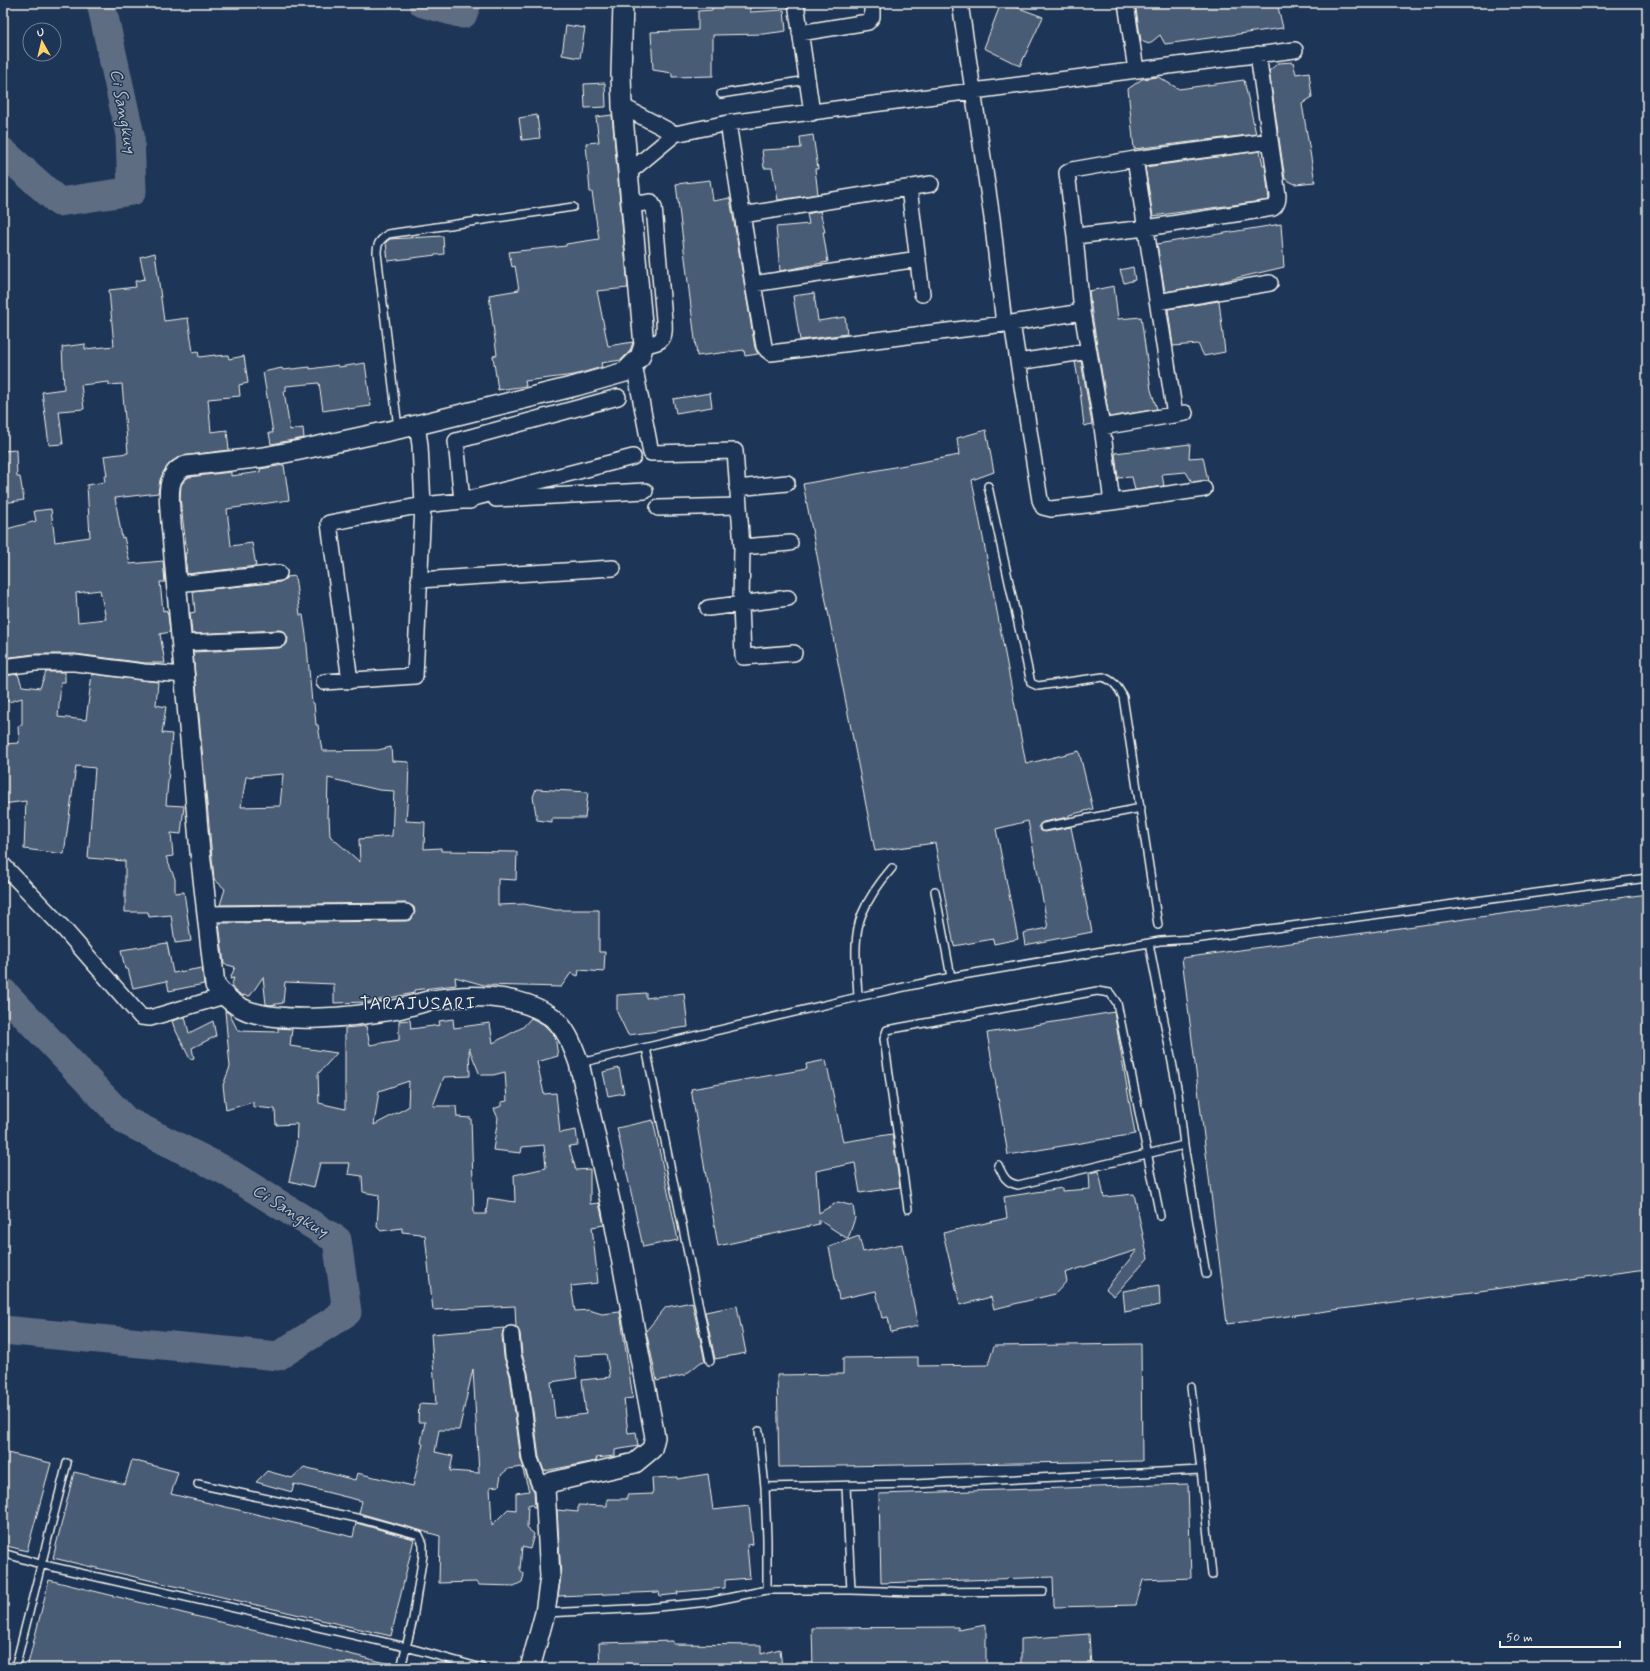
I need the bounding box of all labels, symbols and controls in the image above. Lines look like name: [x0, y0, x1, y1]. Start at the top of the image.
north arrow: [22, 22, 62, 62]
text: U: [36, 26, 45, 41]
water label: Ci Sangkuy: [104, 67, 141, 156]
district label: TARAJUSARI: [360, 992, 476, 1016]
water label: Ci Sangkuy: [248, 1179, 333, 1244]
scale bar: [1500, 1623, 1620, 1649]
text: 50 m: [1506, 1630, 1533, 1646]

